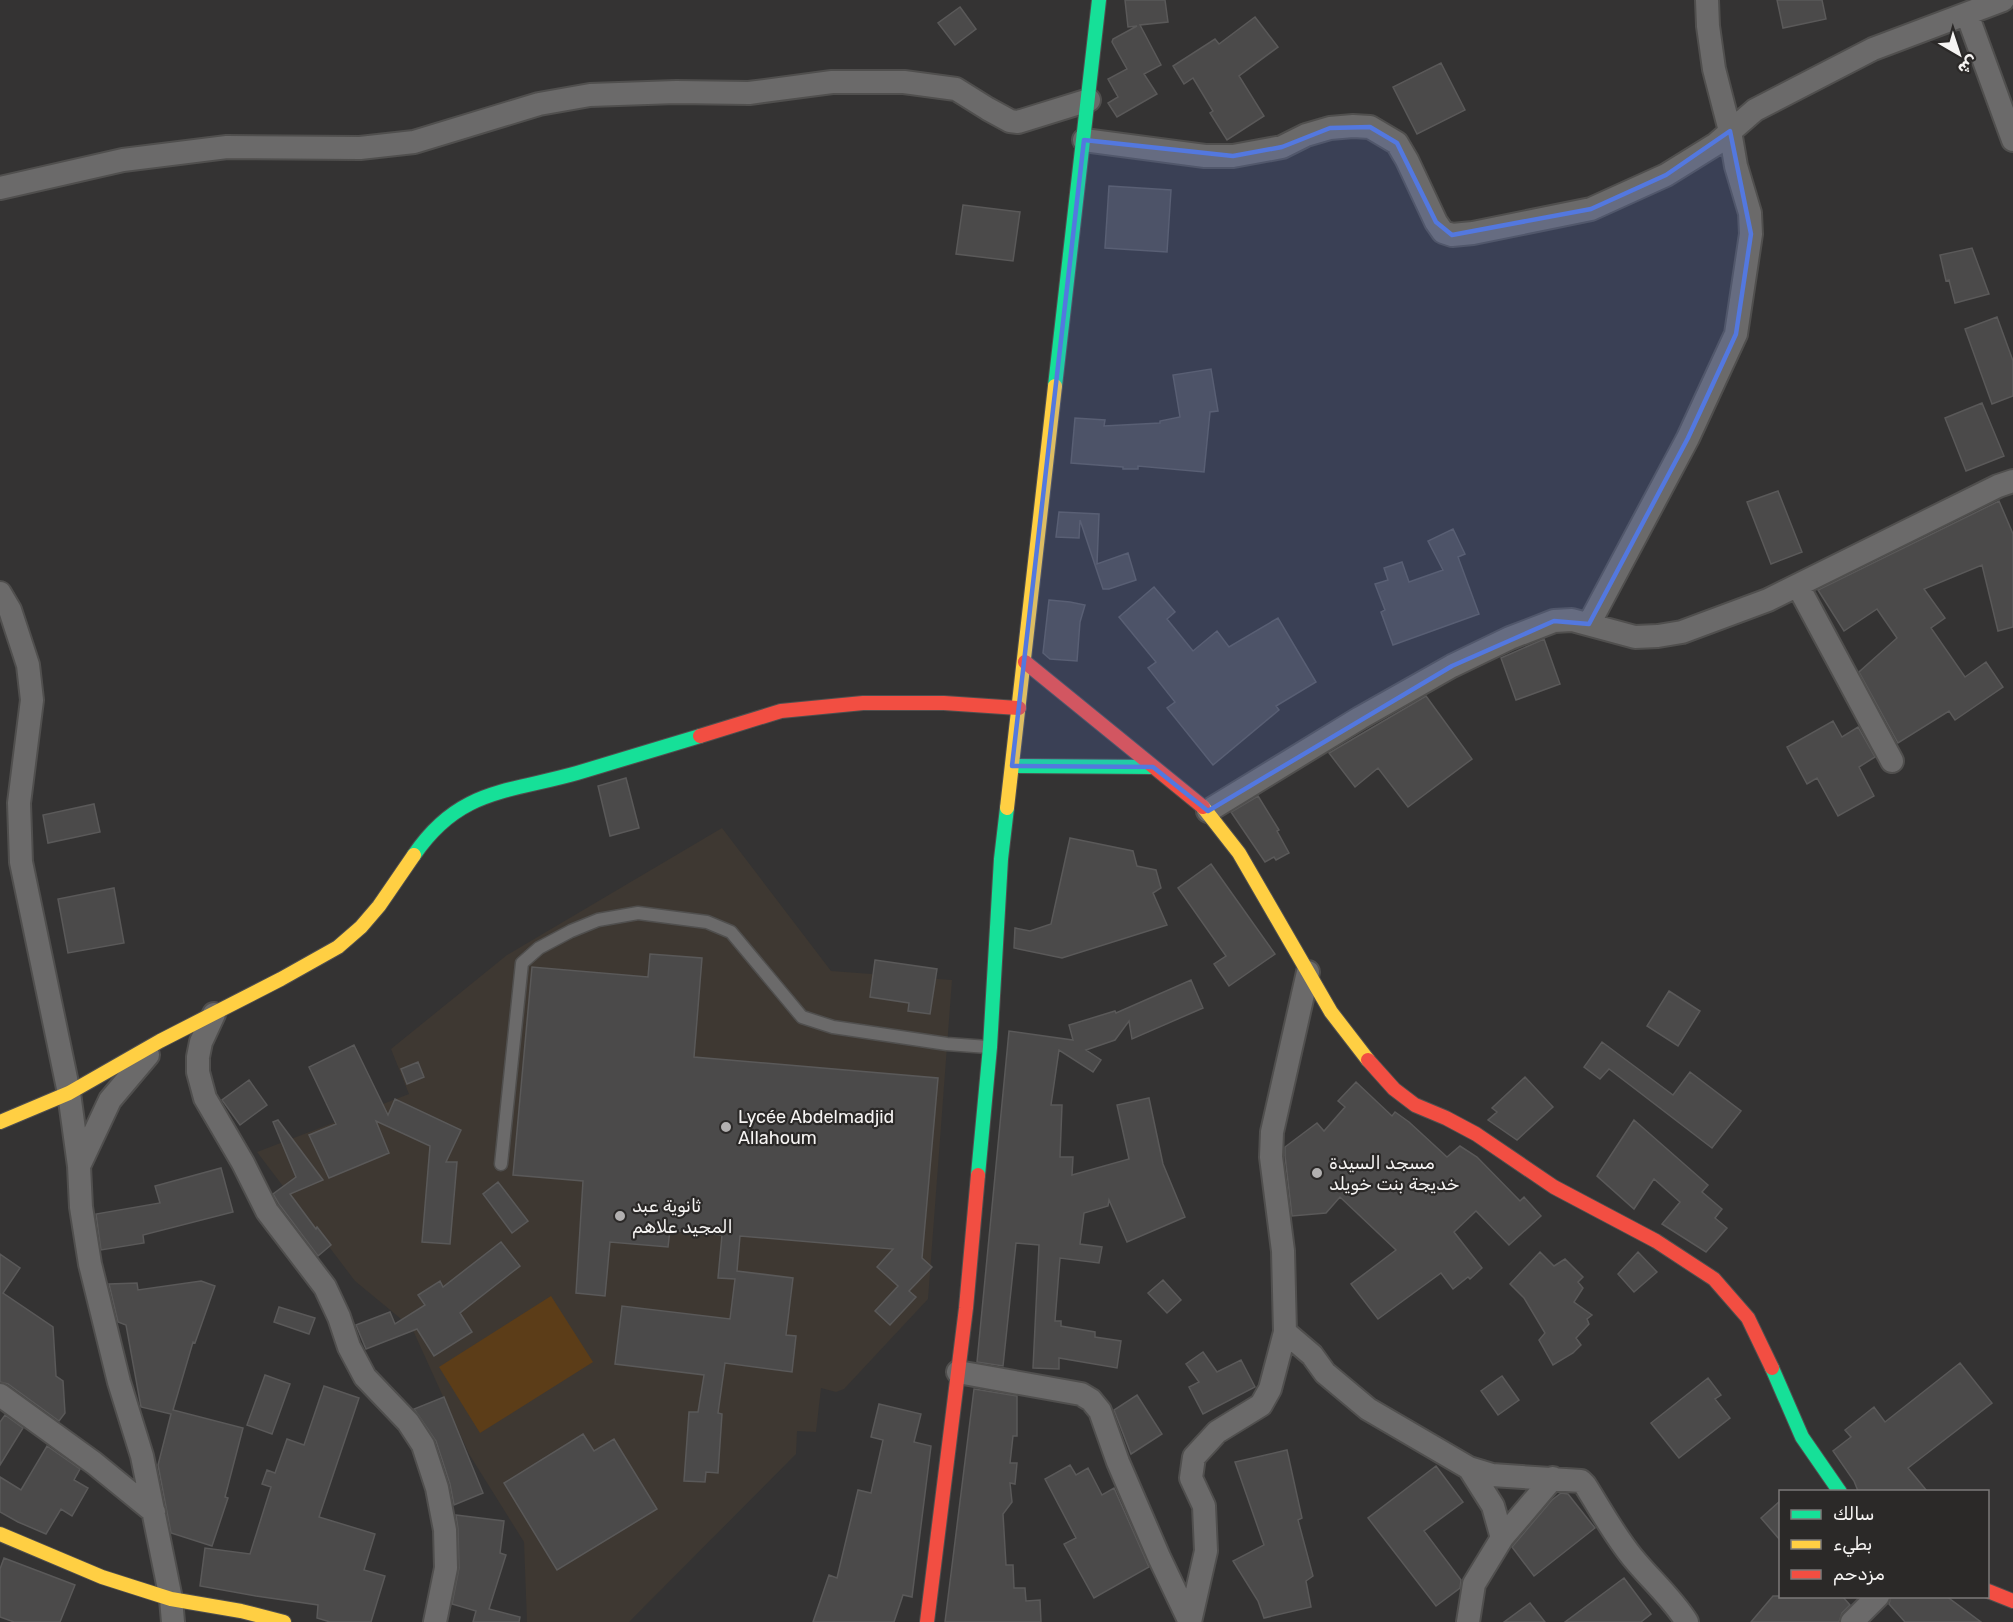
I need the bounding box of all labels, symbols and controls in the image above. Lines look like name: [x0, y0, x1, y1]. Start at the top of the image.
north arrow: [1929, 24, 1989, 84]
text: ش: [1954, 52, 1982, 79]
place label: Lycée Abdelmadjid Allahoum: [738, 1106, 894, 1149]
marker: Lycée Abdelmadjid Allahoum: [719, 1120, 733, 1134]
place label: مسجد السيدة خديجة بنت خويلد: [1329, 1152, 1459, 1195]
marker: مسجد السيدة خديجة بنت خويلد: [1310, 1166, 1324, 1180]
place label: ثانوية عبد المجيد علاهم: [632, 1195, 733, 1239]
marker: ثانوية عبد المجيد علاهم: [613, 1209, 627, 1223]
legend: [1779, 1490, 1989, 1598]
text: سالك: [1833, 1503, 1874, 1525]
text: بطيء: [1833, 1533, 1872, 1557]
text: مزدحم: [1833, 1563, 1885, 1586]

